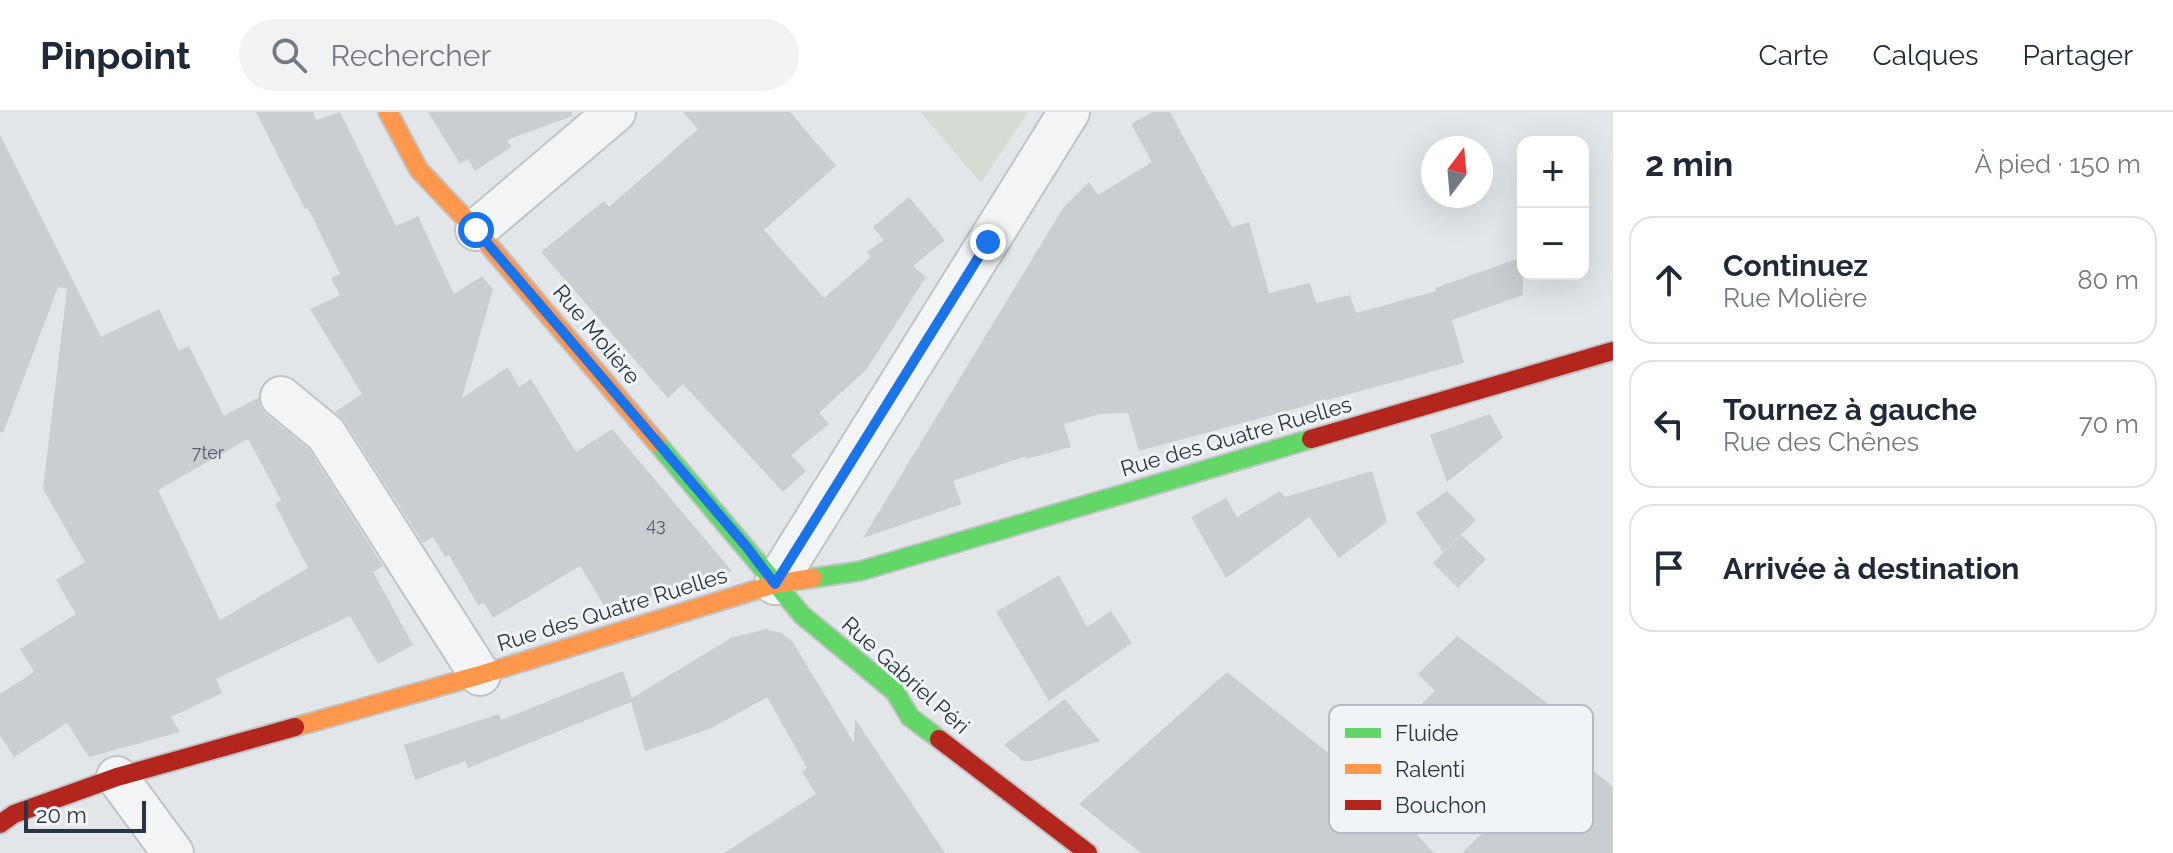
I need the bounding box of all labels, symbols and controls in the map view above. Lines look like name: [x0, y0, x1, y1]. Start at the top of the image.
search box: [239, 19, 799, 91]
text: Pinpoint: [40, 33, 191, 78]
icon: search: [267, 33, 311, 77]
text: Rechercher: [331, 38, 491, 73]
text: Carte: [1759, 39, 1828, 72]
text: Calques: [1872, 39, 1978, 72]
text: Partager: [2022, 39, 2133, 72]
north arrow: [1421, 136, 1493, 208]
map controls: [1517, 136, 1589, 280]
button: +: [1517, 136, 1589, 208]
text: 2 min: [1645, 144, 1733, 184]
text: À pied · 150 m: [1975, 149, 2141, 179]
button: −: [1517, 208, 1589, 280]
route start: [458, 212, 494, 248]
route end: [970, 224, 1006, 260]
text: Continuez: [1723, 248, 1868, 283]
icon: ahead: [1647, 258, 1691, 302]
text: 80 m: [2077, 265, 2139, 295]
street label: Rue Molière: [548, 279, 646, 389]
text: Rue Molière: [1723, 283, 1867, 313]
street label: Rue des Quatre Ruelles: [1118, 391, 1354, 481]
text: Tournez à gauche: [1723, 392, 1977, 427]
icon: left: [1647, 402, 1691, 446]
text: 70 m: [2079, 409, 2139, 439]
text: Rue des Chênes: [1723, 427, 1919, 457]
house number: 7ter: [192, 442, 225, 463]
house number: 43: [646, 514, 666, 535]
icon: arrive: [1647, 546, 1691, 590]
text: Arrivée à destination: [1723, 551, 2019, 586]
street label: Rue des Quatre Ruelles: [494, 562, 730, 656]
street label: Rue Gabriel Péri: [837, 611, 975, 739]
legend: [1329, 705, 1593, 833]
text: Fluide: [1395, 720, 1458, 746]
text: Ralenti: [1395, 756, 1465, 782]
text: Bouchon: [1395, 792, 1487, 818]
scale bar: [24, 797, 146, 833]
text: 20 m: [36, 802, 87, 828]

